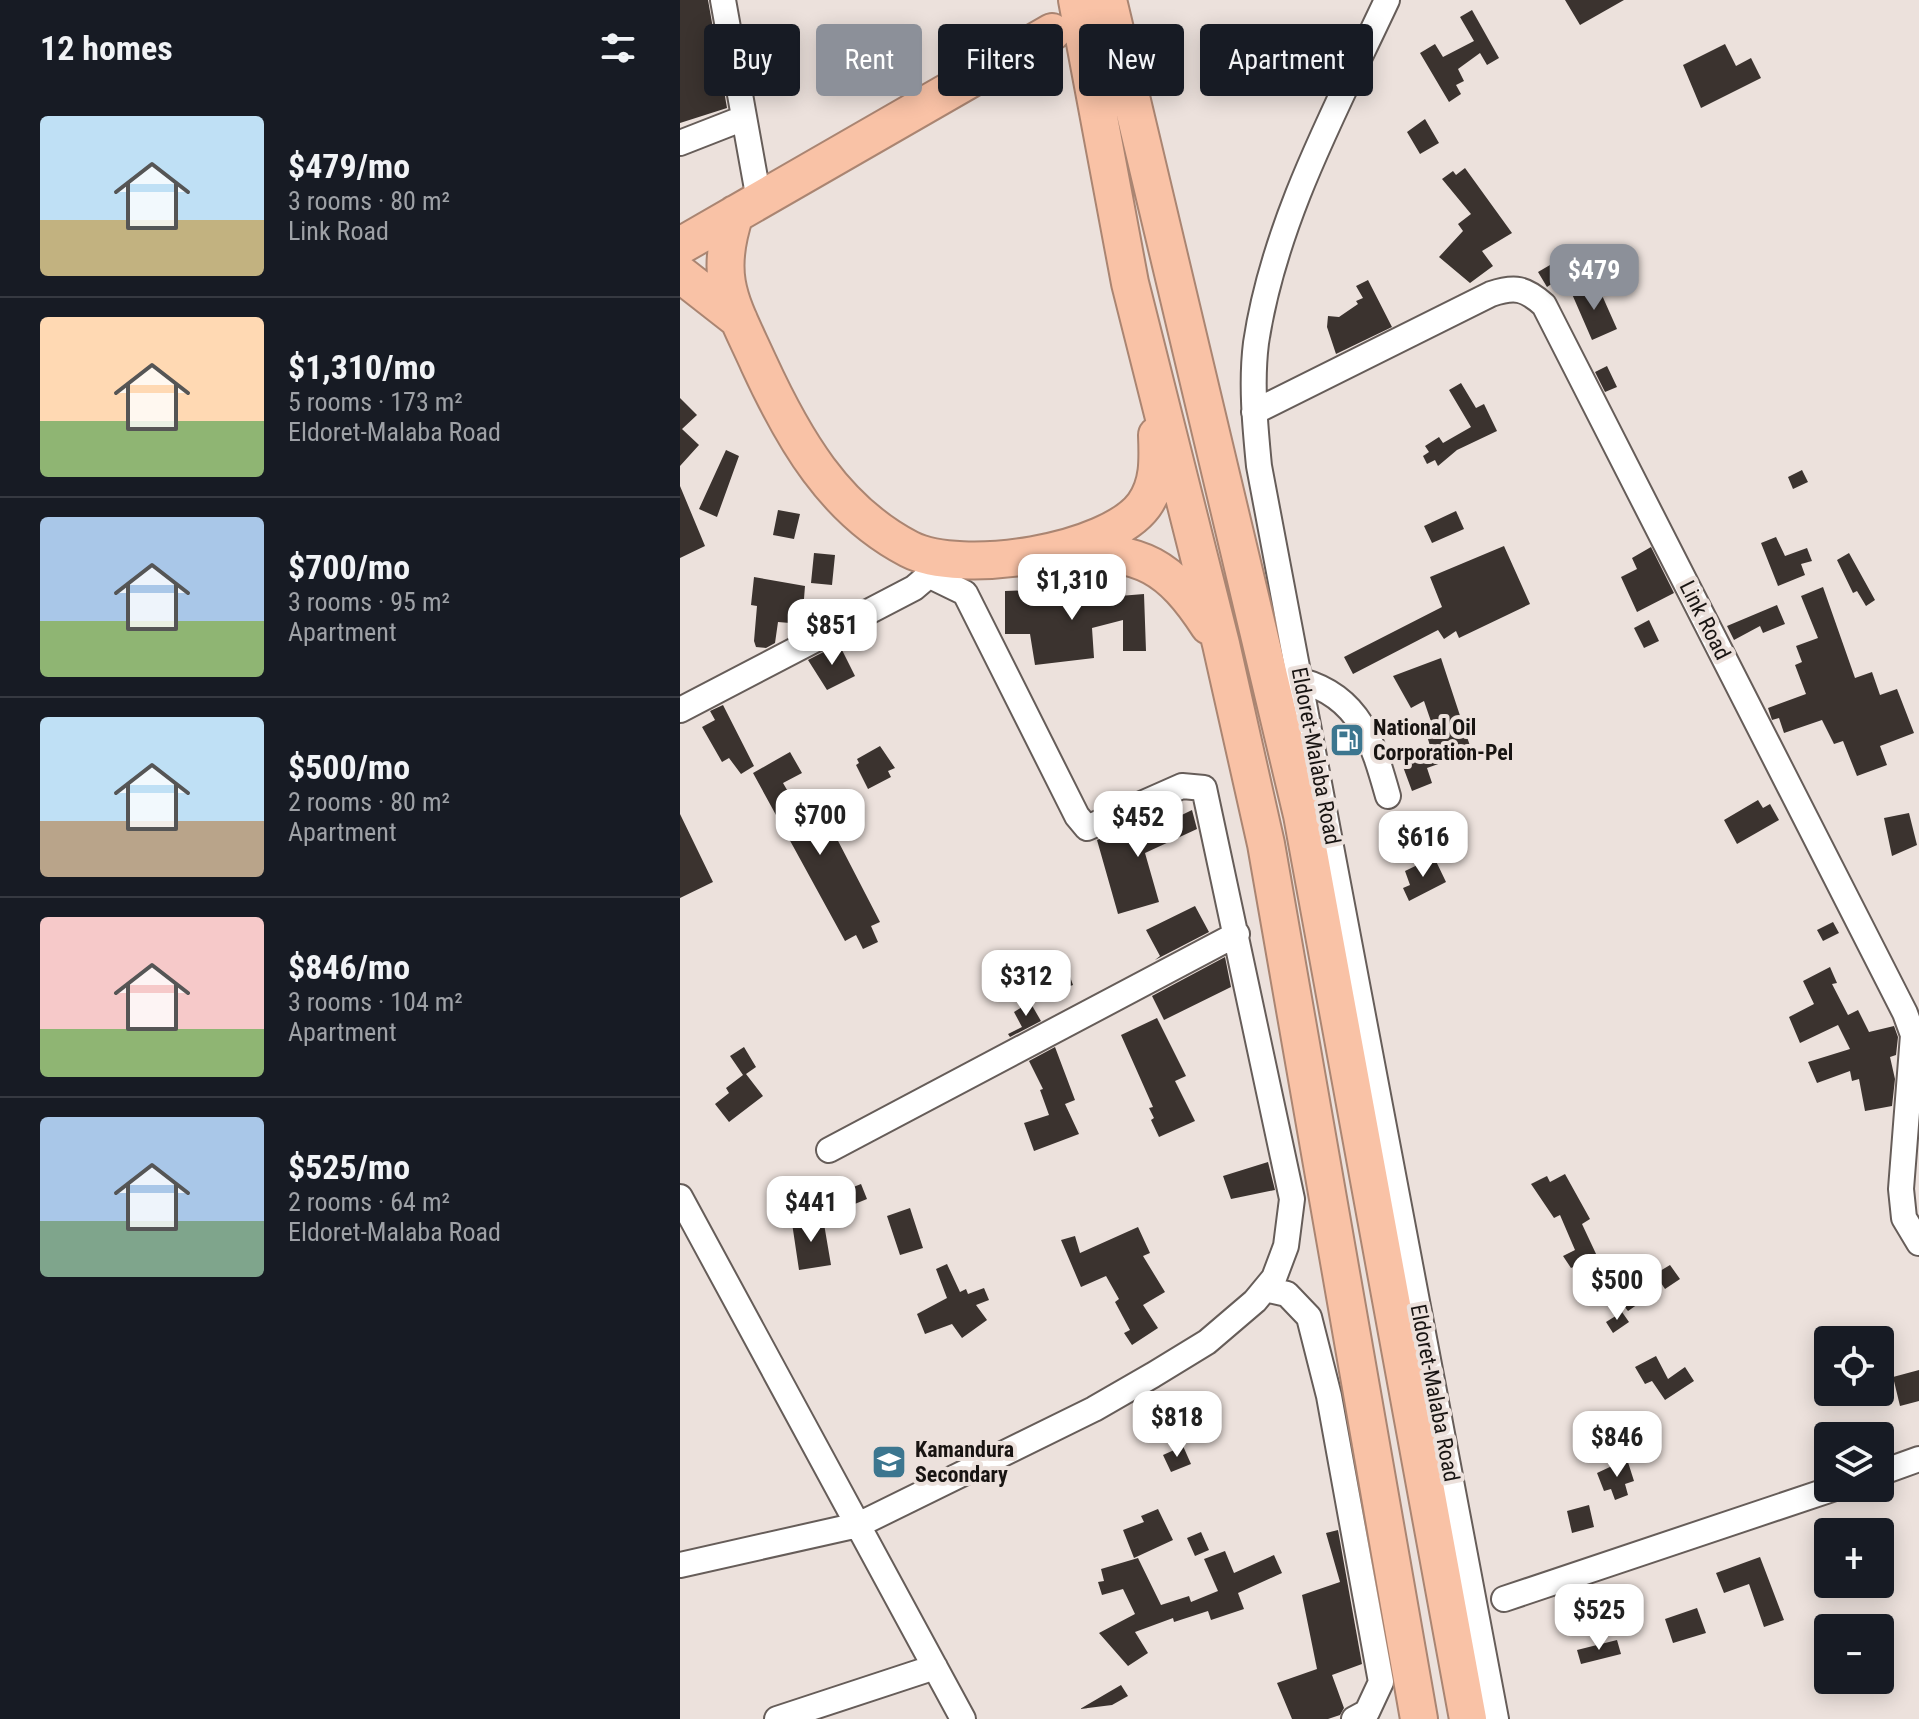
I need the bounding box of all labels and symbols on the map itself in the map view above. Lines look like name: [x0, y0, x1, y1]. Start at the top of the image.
pin: $479: [1547, 244, 1641, 312]
pin: $1,310: [1007, 554, 1137, 622]
street label: Link Road: [1674, 576, 1736, 664]
pin: $851: [785, 599, 879, 667]
street label: Eldoret-Malaba Road: [1287, 665, 1345, 847]
place label: National Oil Corporation-Pel: [1373, 715, 1513, 765]
fuel station icon: National Oil Corporation-Pel: [1328, 721, 1366, 759]
pin: $700: [773, 789, 867, 857]
pin: $452: [1091, 791, 1185, 859]
pin: $616: [1376, 811, 1470, 879]
pin: $312: [979, 950, 1073, 1018]
pin: $441: [764, 1176, 858, 1244]
pin: $500: [1570, 1254, 1664, 1322]
street label: Eldoret-Malaba Road: [1406, 1302, 1464, 1484]
pin: $818: [1130, 1391, 1224, 1459]
pin: $846: [1570, 1411, 1664, 1479]
place label: Kamandura Secondary: [915, 1437, 1014, 1487]
school or university icon: Kamandura Secondary: [870, 1443, 908, 1481]
pin: $525: [1552, 1584, 1646, 1652]

